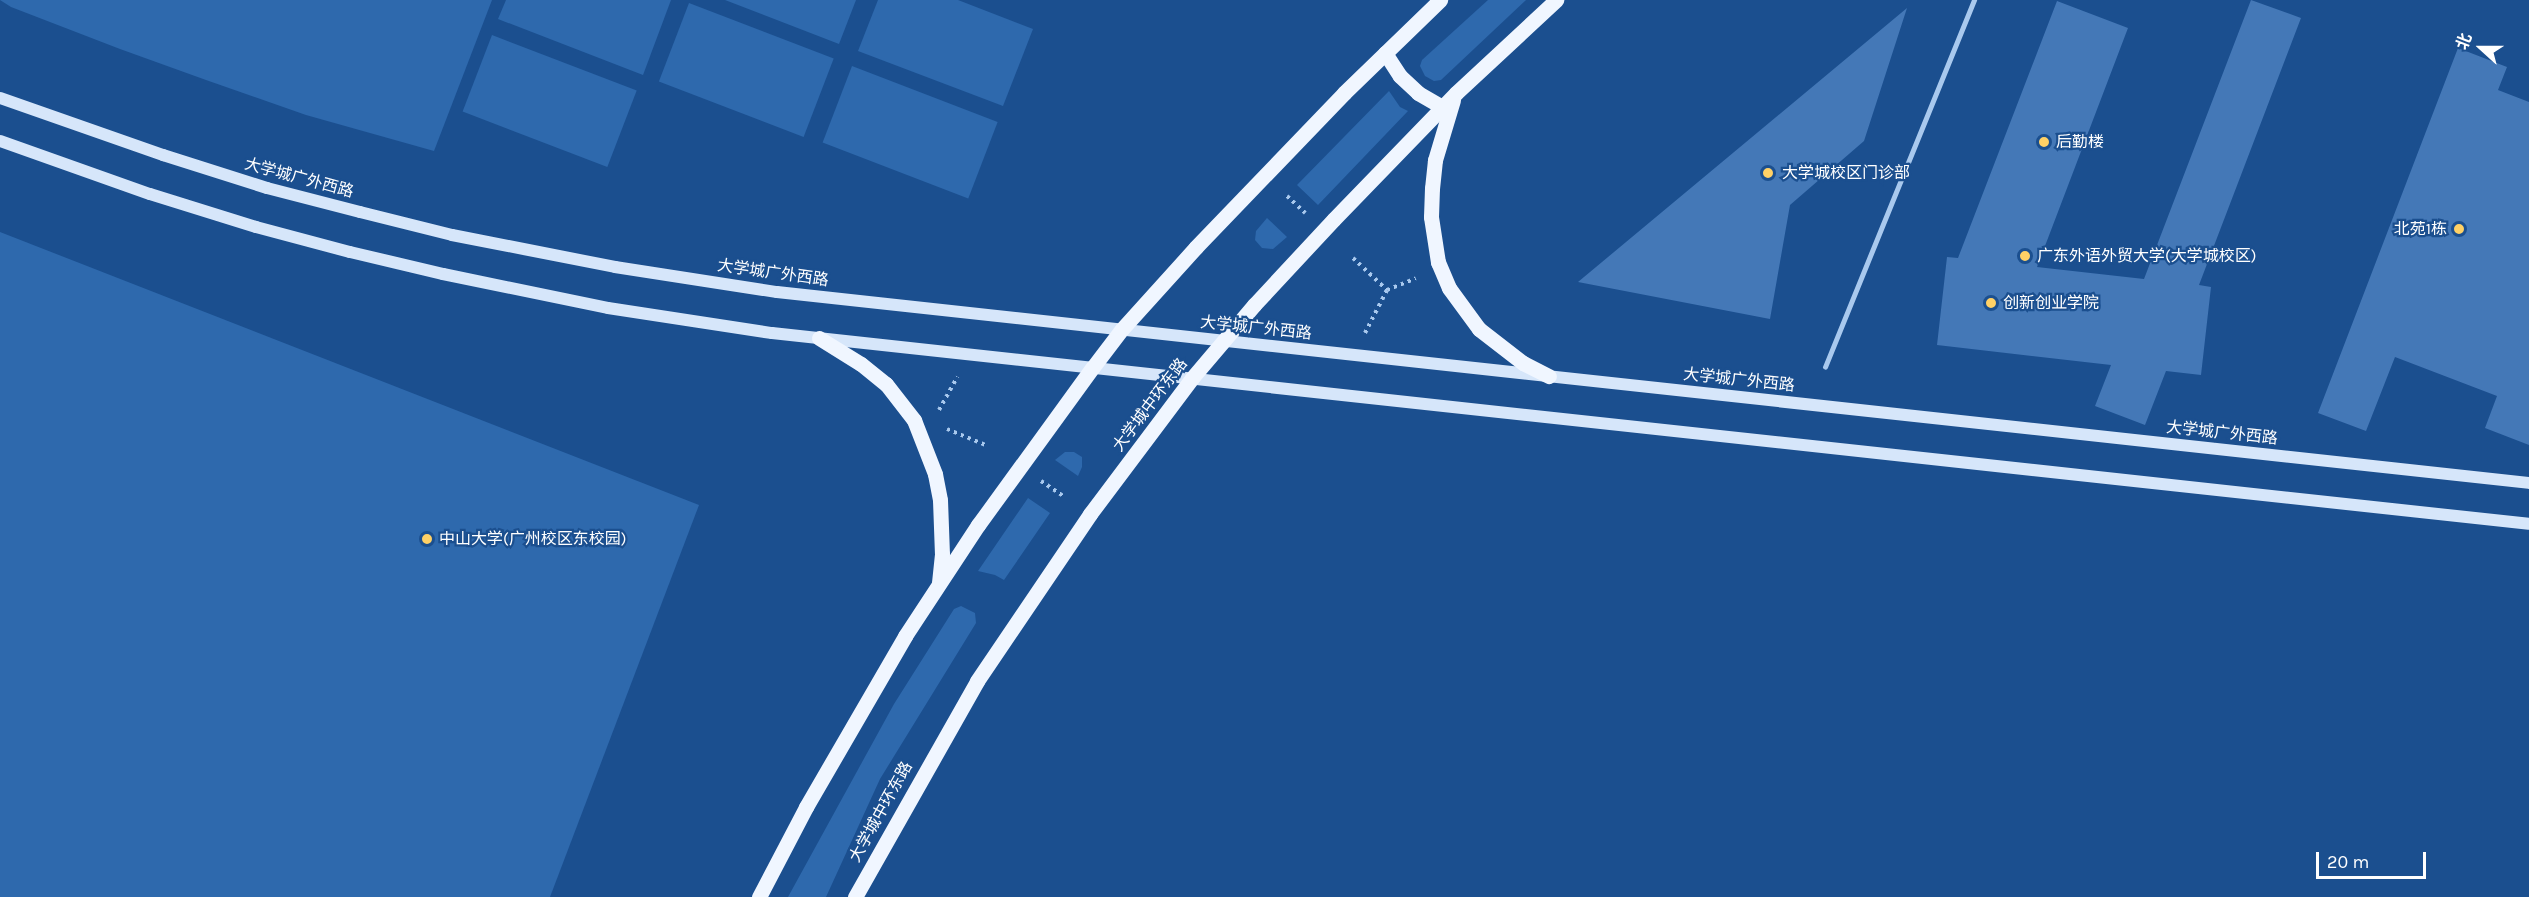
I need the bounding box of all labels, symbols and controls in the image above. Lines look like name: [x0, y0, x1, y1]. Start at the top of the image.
north arrow: [2451, 18, 2511, 78]
text: 北: [2452, 30, 2475, 52]
place label: 后勤楼: [2056, 132, 2104, 152]
marker: 后勤楼: [2037, 135, 2051, 149]
street label: 大学城广外西路: [242, 154, 356, 202]
place label: 大学城校区门诊部: [1782, 163, 1910, 183]
marker: 大学城校区门诊部: [1759, 164, 1777, 182]
place label: 北苑1栋: [2394, 219, 2447, 239]
marker: 北苑1栋: [2452, 222, 2466, 236]
place label: 广东外语外贸大学(大学城校区): [2037, 246, 2256, 266]
marker: 广东外语外贸大学(大学城校区): [2018, 249, 2032, 263]
street label: 大学城广外西路: [716, 256, 830, 290]
place label: 创新创业学院: [2003, 293, 2099, 313]
marker: 创新创业学院: [1984, 296, 1998, 310]
street label: 大学城广外西路: [1199, 313, 1313, 343]
street label: 大学城中环东路: [1109, 354, 1191, 456]
street label: 大学城广外西路: [1682, 365, 1796, 395]
street label: 大学城广外西路: [2165, 418, 2279, 448]
place label: 中山大学(广州校区东校园): [439, 529, 626, 549]
marker: 中山大学(广州校区东校园): [420, 532, 434, 546]
street label: 大学城中环东路: [845, 758, 917, 866]
scale bar: [2319, 840, 2428, 878]
text: 20 m: [2327, 851, 2369, 873]

